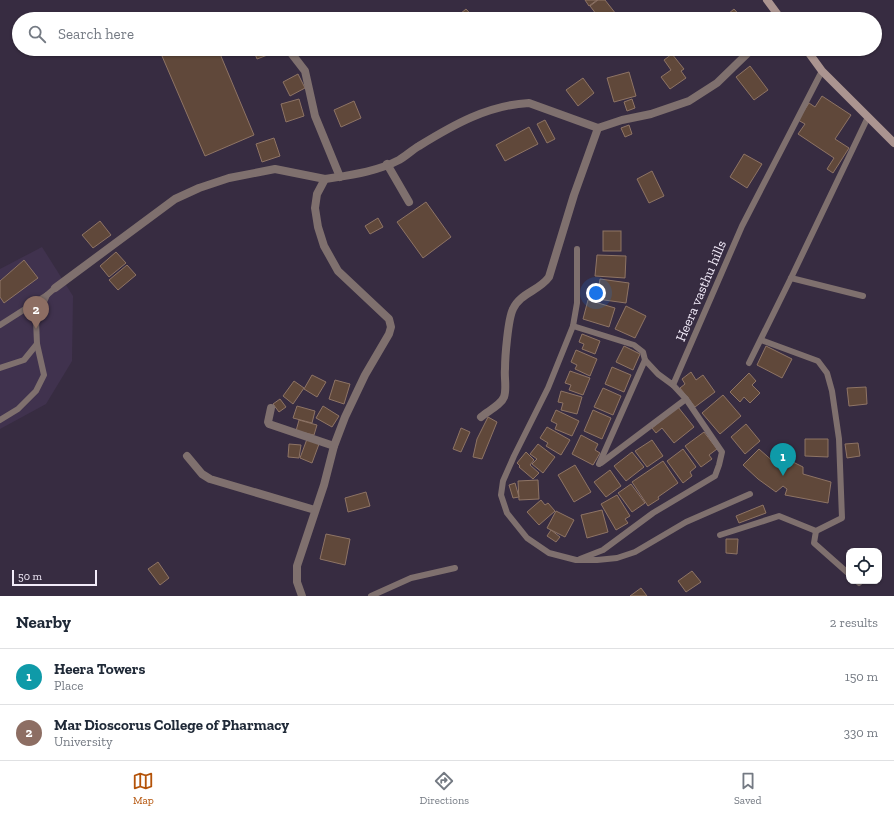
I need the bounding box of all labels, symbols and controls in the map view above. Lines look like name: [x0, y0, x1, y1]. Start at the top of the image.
search box: [12, 12, 882, 56]
icon: search: [26, 23, 48, 45]
text: Search here: [58, 25, 134, 43]
street label: Heera vasthu hills: [672, 238, 730, 344]
your location: [586, 283, 606, 303]
pin: 2: [23, 296, 49, 329]
pin: 1: [770, 443, 796, 476]
map controls: [846, 548, 882, 584]
button: locate: [846, 548, 882, 584]
scale bar: [12, 568, 97, 587]
text: 50 m: [18, 570, 42, 583]
text: Nearby: [16, 612, 71, 632]
text: 2 results: [830, 615, 878, 630]
text: Heera Towers: [54, 660, 145, 678]
text: 1: [26, 669, 32, 684]
text: 150 m: [845, 669, 878, 684]
text: Place: [54, 678, 83, 693]
text: Mar Dioscorus College of Pharmacy: [54, 716, 289, 734]
text: 2: [26, 725, 32, 740]
text: 330 m: [844, 725, 878, 740]
text: University: [54, 734, 113, 749]
tab: Map: [132, 770, 154, 807]
tab: Directions: [419, 770, 469, 807]
tab: Saved: [734, 770, 762, 807]

